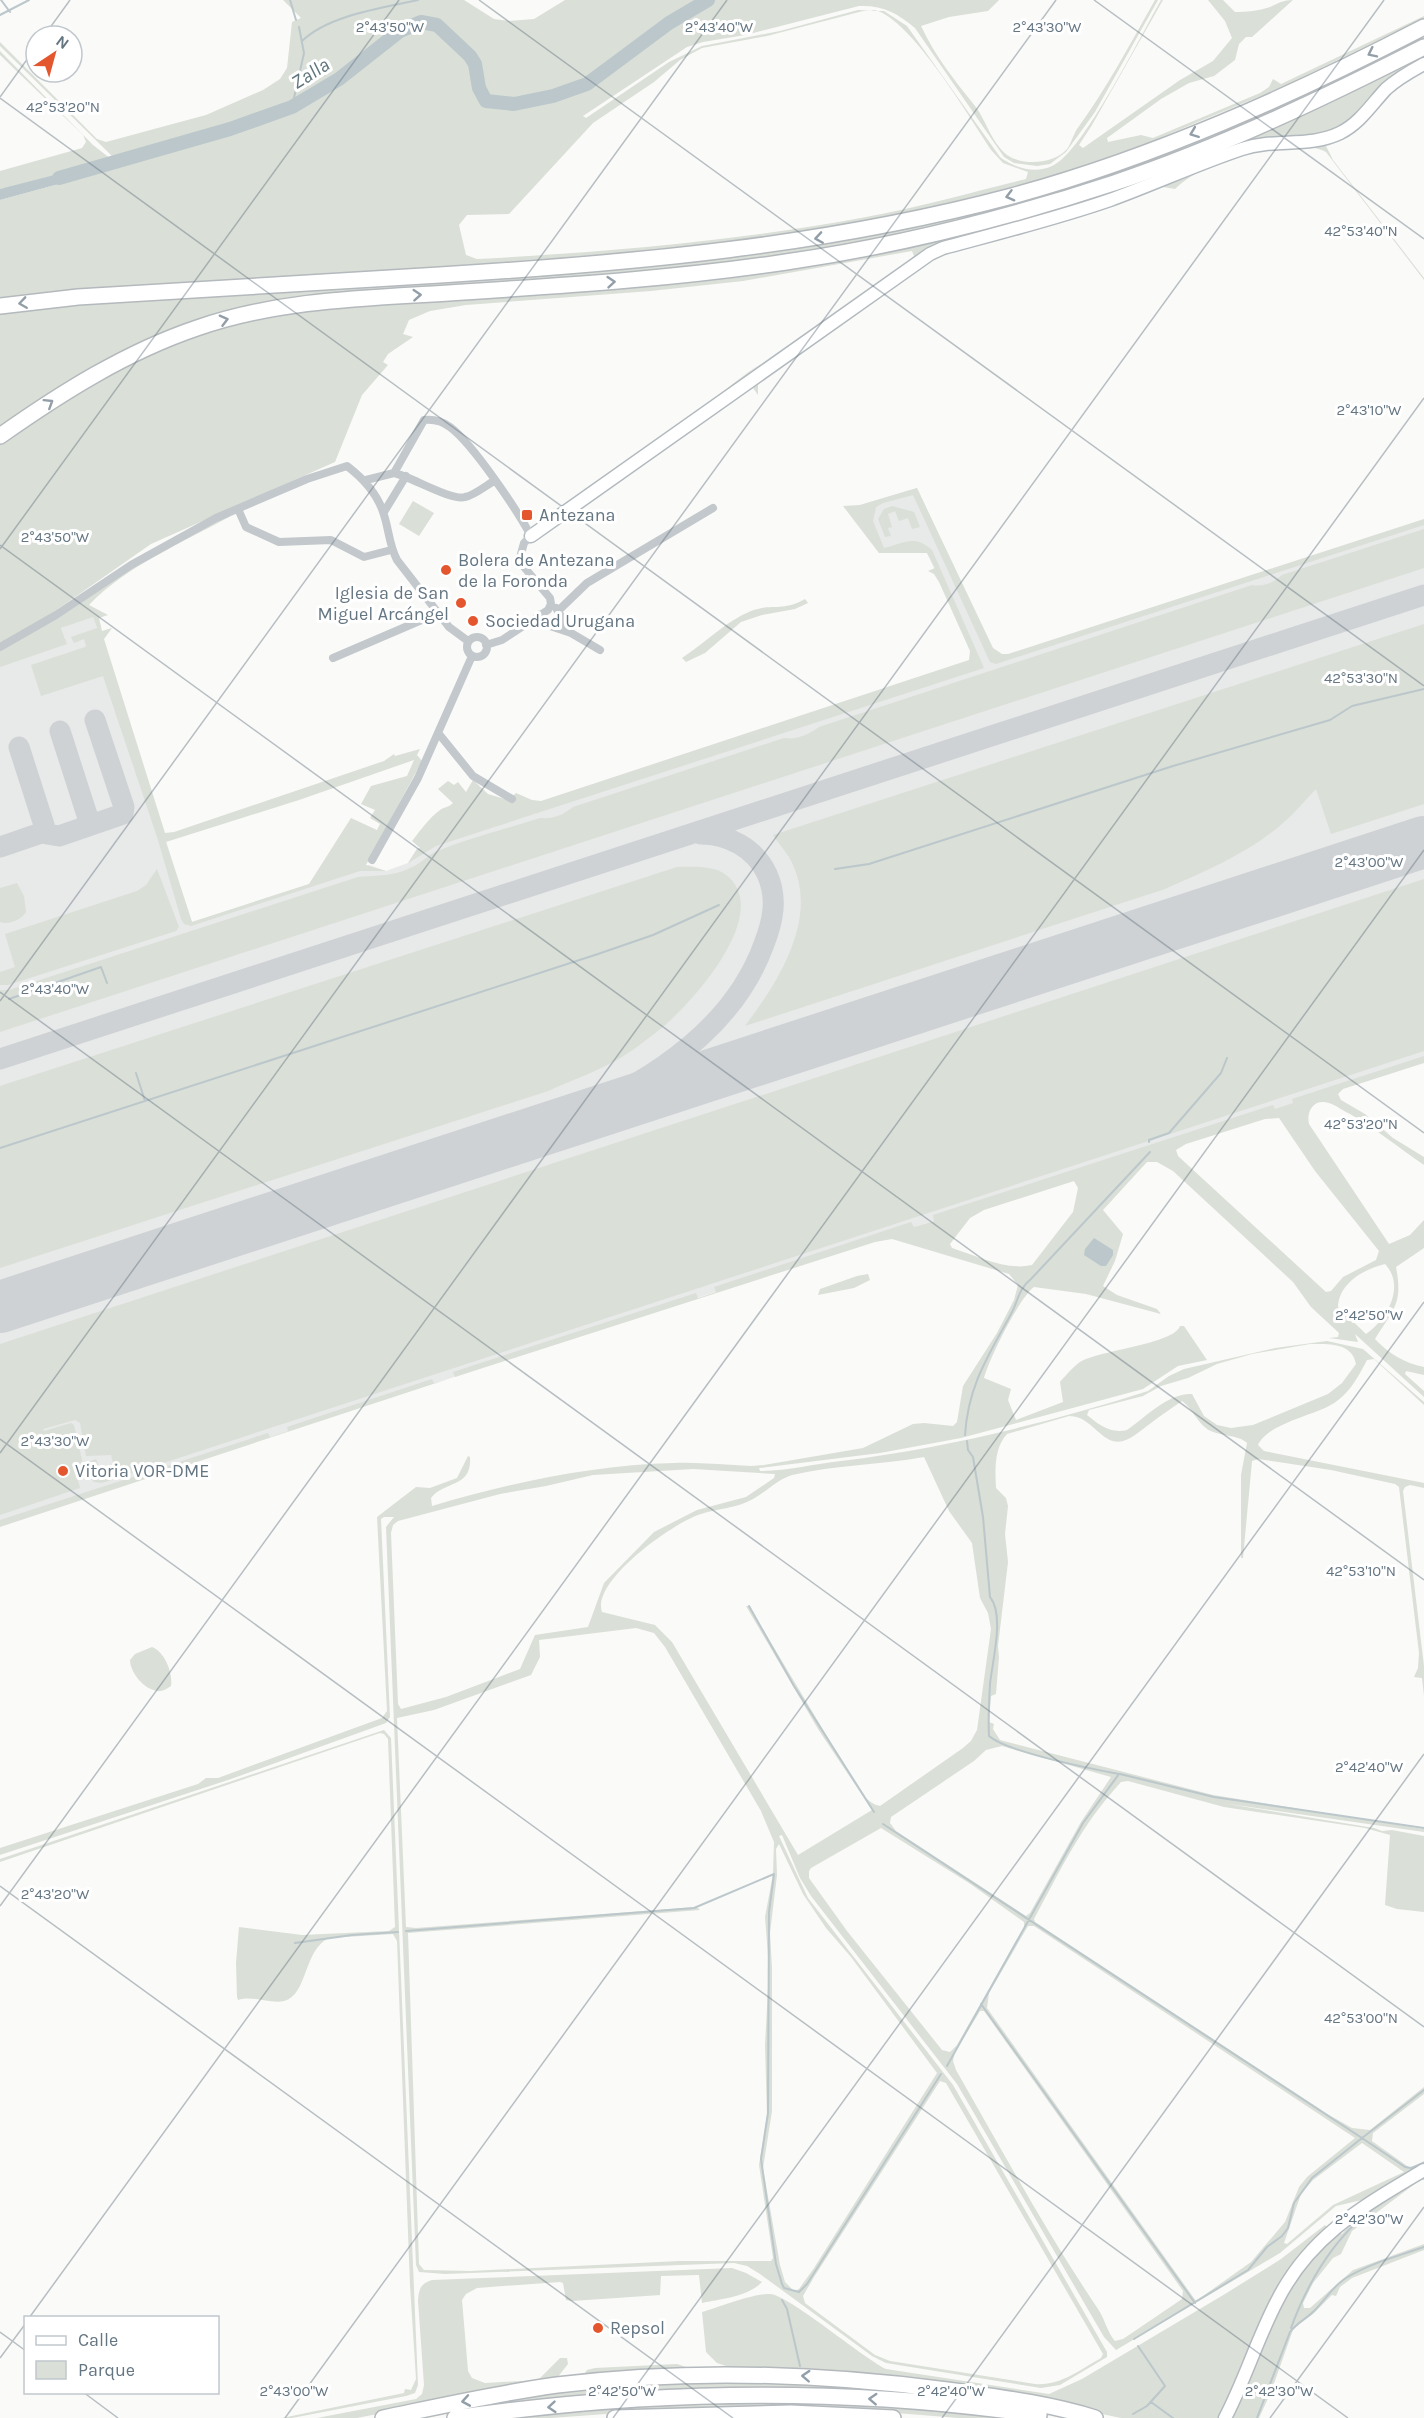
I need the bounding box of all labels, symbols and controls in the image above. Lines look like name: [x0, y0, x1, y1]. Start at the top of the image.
text: 2°43'50"W: [356, 18, 425, 36]
text: 2°43'40"W: [685, 18, 754, 36]
text: 2°43'30"W: [1013, 18, 1082, 36]
north arrow: [24, 24, 84, 84]
text: N: [52, 31, 73, 53]
one-way arrow: [1367, 46, 1378, 58]
water label: Zalla: [287, 53, 334, 94]
text: 42°53'20"N: [26, 98, 100, 116]
one-way arrow: [1189, 126, 1200, 138]
one-way arrow: [1005, 189, 1015, 201]
text: 42°53'40"N: [1324, 222, 1398, 240]
one-way arrow: [815, 231, 825, 244]
one-way arrow: [607, 276, 616, 289]
one-way arrow: [412, 289, 421, 302]
one-way arrow: [19, 296, 28, 308]
one-way arrow: [218, 315, 229, 327]
one-way arrow: [43, 399, 53, 411]
text: 2°43'10"W: [1337, 401, 1402, 419]
place label: Antezana: [539, 504, 615, 526]
marker: Antezana: [520, 508, 534, 522]
text: 2°43'50"W: [21, 528, 90, 546]
place label: Bolera de Antezana de la Foronda: [458, 549, 615, 592]
marker: Bolera de Antezana de la Foronda: [439, 563, 453, 577]
place label: Iglesia de San Miguel Arcángel: [317, 582, 449, 625]
marker: Iglesia de San Miguel Arcángel: [454, 596, 468, 610]
place label: Sociedad Urugana: [485, 610, 635, 632]
marker: Sociedad Urugana: [466, 614, 480, 628]
text: 42°53'30"N: [1324, 669, 1398, 687]
text: 2°43'00"W: [1335, 853, 1404, 871]
text: 2°43'40"W: [21, 980, 90, 998]
text: 42°53'20"N: [1324, 1115, 1398, 1133]
text: 2°42'50"W: [1335, 1306, 1404, 1324]
text: 2°43'30"W: [21, 1432, 90, 1450]
place label: Vitoria VOR-DME: [75, 1460, 209, 1482]
marker: Vitoria VOR-DME: [56, 1464, 70, 1478]
text: 42°53'10"N: [1326, 1562, 1396, 1580]
text: 2°42'40"W: [1335, 1758, 1404, 1776]
text: 2°43'20"W: [21, 1885, 90, 1903]
text: 42°53'00"N: [1324, 2009, 1398, 2027]
text: 2°42'30"W: [1335, 2210, 1404, 2228]
legend: [24, 2316, 219, 2394]
place label: Repsol: [610, 2317, 665, 2339]
marker: Repsol: [591, 2321, 605, 2335]
text: Calle: [78, 2329, 118, 2351]
text: Parque: [78, 2359, 135, 2381]
one-way arrow: [802, 2370, 811, 2383]
text: 2°43'00"W: [260, 2382, 329, 2400]
text: 2°42'50"W: [588, 2382, 657, 2400]
text: 2°42'40"W: [917, 2382, 986, 2400]
text: 2°42'30"W: [1245, 2382, 1314, 2400]
one-way arrow: [868, 2393, 877, 2406]
one-way arrow: [461, 2394, 471, 2407]
one-way arrow: [548, 2400, 557, 2413]

